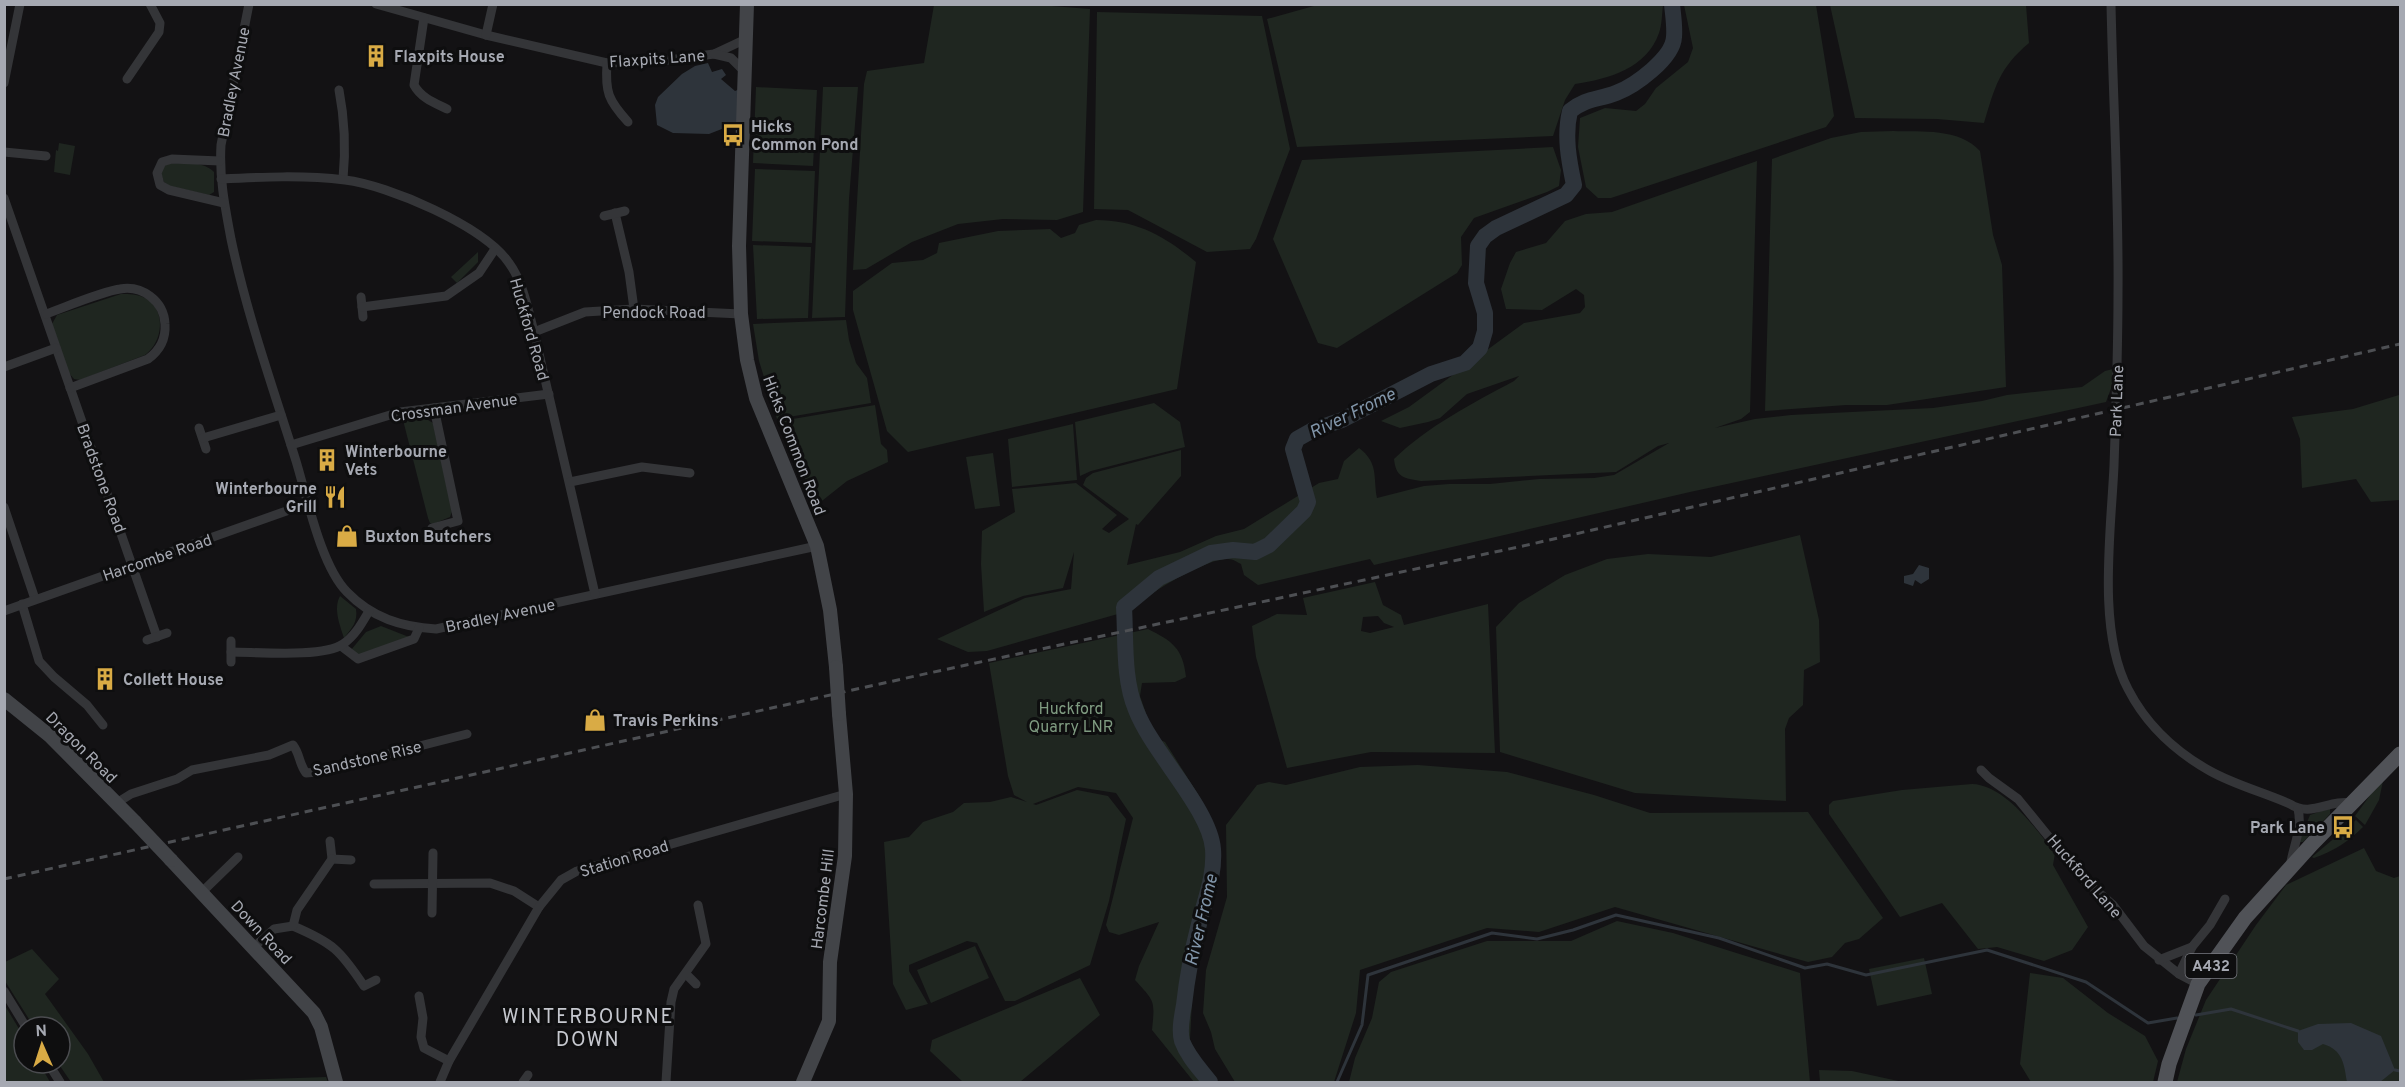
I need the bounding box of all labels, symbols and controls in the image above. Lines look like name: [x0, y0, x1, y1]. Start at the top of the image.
street label: Bradley Avenue: [214, 26, 255, 139]
building icon: Flaxpits House: [363, 43, 389, 69]
street label: Flaxpits Lane: [609, 47, 706, 73]
place label: Flaxpits House: [394, 48, 505, 68]
place label: Hicks Common Pond: [751, 118, 858, 156]
bus stop icon: Hicks Common Pond: [720, 122, 746, 148]
street label: Huckford Road: [504, 276, 552, 383]
street label: Pendock Road: [602, 304, 706, 324]
street label: Park Lane: [2107, 365, 2129, 438]
street label: Hicks Common Road: [757, 373, 829, 518]
water label: River Frome: [1306, 383, 1400, 445]
street label: Crossman Avenue: [390, 390, 519, 428]
street label: Bradstone Road: [71, 421, 129, 536]
place label: Winterbourne Vets: [345, 443, 447, 481]
building icon: Winterbourne Vets: [314, 447, 340, 473]
place label: Winterbourne Grill: [215, 480, 317, 518]
restaurant icon: Winterbourne Grill: [322, 484, 348, 510]
shop icon: Buxton Butchers: [334, 523, 360, 549]
place label: Buxton Butchers: [365, 528, 492, 548]
street label: Harcombe Road: [100, 531, 215, 587]
street label: Bradley Avenue: [444, 596, 557, 638]
building icon: Collett House: [92, 666, 118, 692]
place label: Collett House: [123, 671, 224, 691]
park label: Huckford Quarry LNR: [1028, 700, 1114, 738]
shop icon: Travis Perkins: [582, 707, 608, 733]
street label: Dragon Road: [41, 708, 121, 788]
place label: Travis Perkins: [613, 712, 719, 732]
street label: Sandstone Rise: [311, 738, 424, 782]
bus stop icon: Park Lane: [2330, 814, 2356, 840]
place label: Park Lane: [2250, 819, 2325, 839]
street label: Huckford Lane: [2042, 831, 2125, 923]
street label: Station Road: [578, 837, 671, 883]
street label: Harcombe Hill: [808, 848, 840, 951]
water label: River Frome: [1181, 872, 1224, 968]
street label: Down Road: [226, 897, 295, 970]
road number: A432: [2186, 954, 2236, 978]
district label: WINTERBOURNE DOWN: [502, 1005, 674, 1054]
north arrow: [12, 1015, 72, 1075]
text: N: [35, 1022, 48, 1042]

